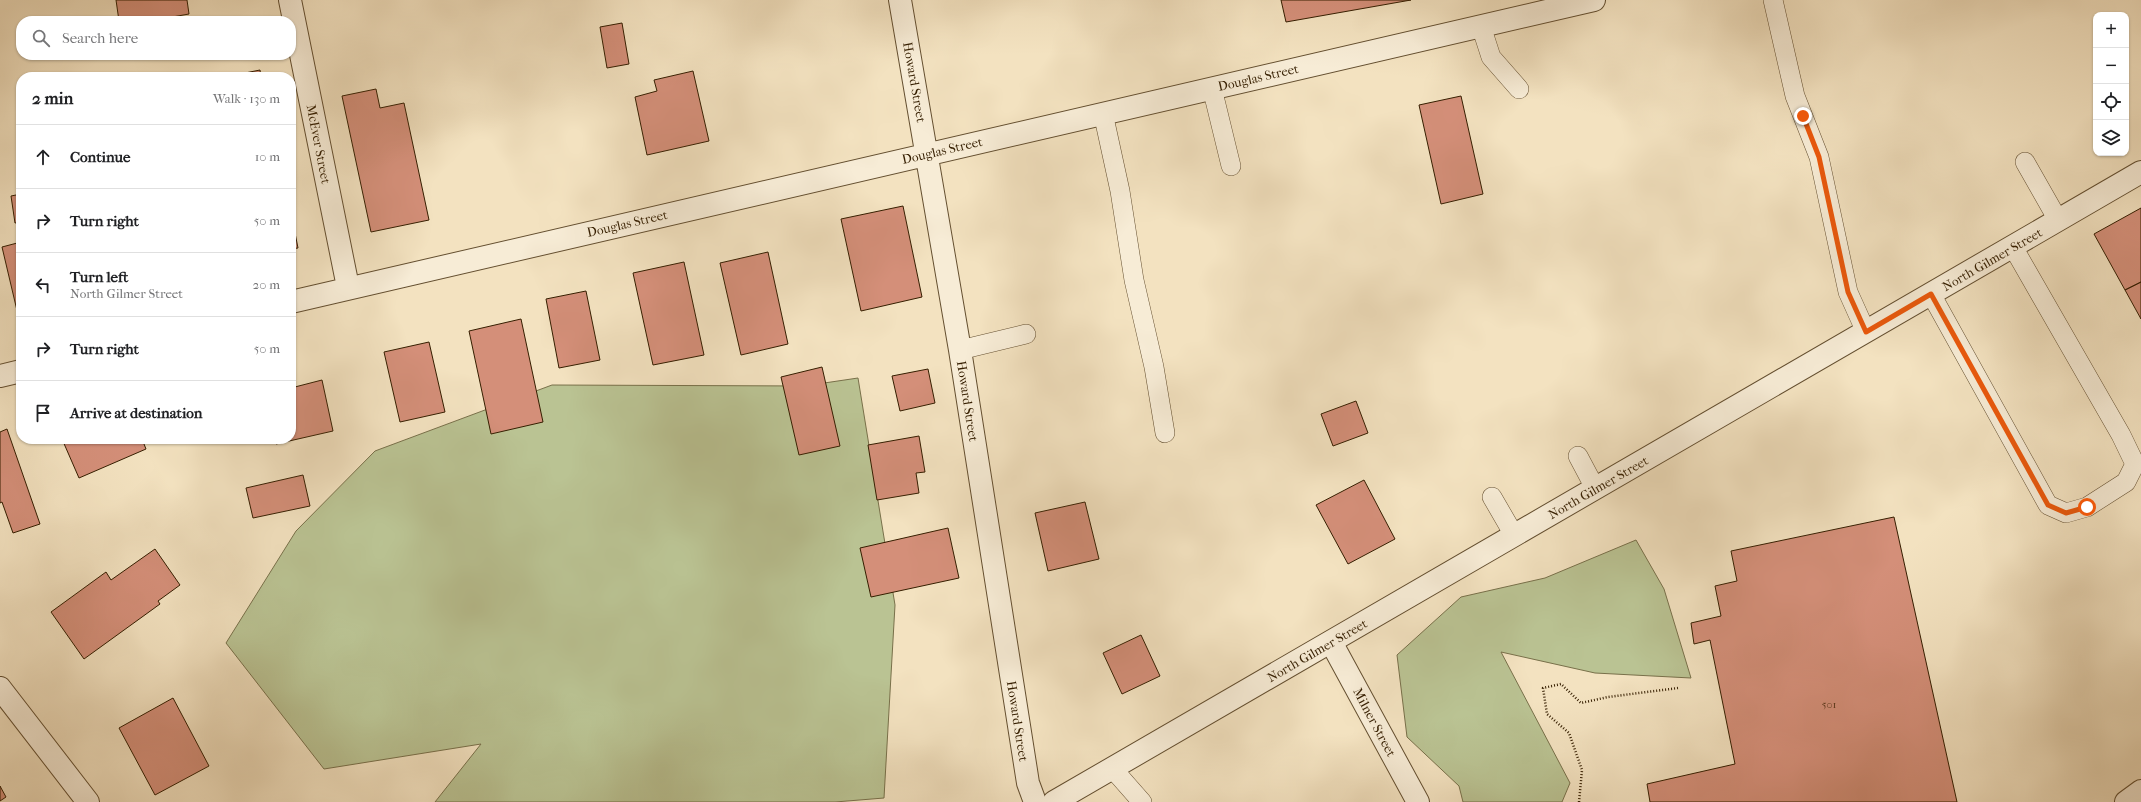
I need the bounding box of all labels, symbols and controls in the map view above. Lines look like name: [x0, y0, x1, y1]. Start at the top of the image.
map controls: [2093, 12, 2129, 156]
button: +: [2093, 12, 2129, 48]
search box: [16, 16, 296, 60]
icon: search: [30, 27, 52, 49]
text: Search here: [62, 29, 138, 47]
street label: Howard Street: [900, 41, 929, 124]
button: −: [2093, 48, 2129, 84]
street label: Douglas Street: [1216, 61, 1300, 94]
button: locate: [2093, 84, 2129, 120]
text: 2 min: [32, 88, 73, 108]
text: Walk · 130 m: [213, 91, 280, 106]
street label: McEver Street: [303, 103, 334, 185]
route end: [1794, 107, 1812, 125]
button: layers: [2093, 120, 2129, 156]
street label: Douglas Street: [900, 134, 984, 167]
icon: ahead: [32, 146, 54, 168]
text: Continue: [70, 148, 130, 166]
text: 10 m: [255, 149, 280, 164]
street label: Douglas Street: [585, 207, 669, 240]
icon: right: [32, 210, 54, 232]
text: Turn right: [70, 212, 139, 230]
text: 50 m: [254, 213, 280, 228]
street label: North Gilmer Street: [1940, 225, 2045, 294]
text: Turn left: [70, 268, 128, 286]
icon: left: [32, 274, 54, 296]
text: 20 m: [253, 277, 280, 292]
text: North Gilmer Street: [70, 286, 183, 301]
icon: right: [32, 338, 54, 360]
text: Turn right: [70, 340, 139, 358]
text: 50 m: [254, 341, 280, 356]
street label: Howard Street: [954, 360, 981, 443]
icon: arrive: [32, 402, 54, 424]
text: Arrive at destination: [70, 404, 202, 422]
street label: North Gilmer Street: [1546, 453, 1651, 522]
route start: [2078, 498, 2096, 516]
street label: North Gilmer Street: [1265, 616, 1370, 685]
street label: Howard Street: [1004, 680, 1031, 763]
street label: Milner Street: [1350, 685, 1399, 760]
house number: 501: [1822, 698, 1836, 711]

